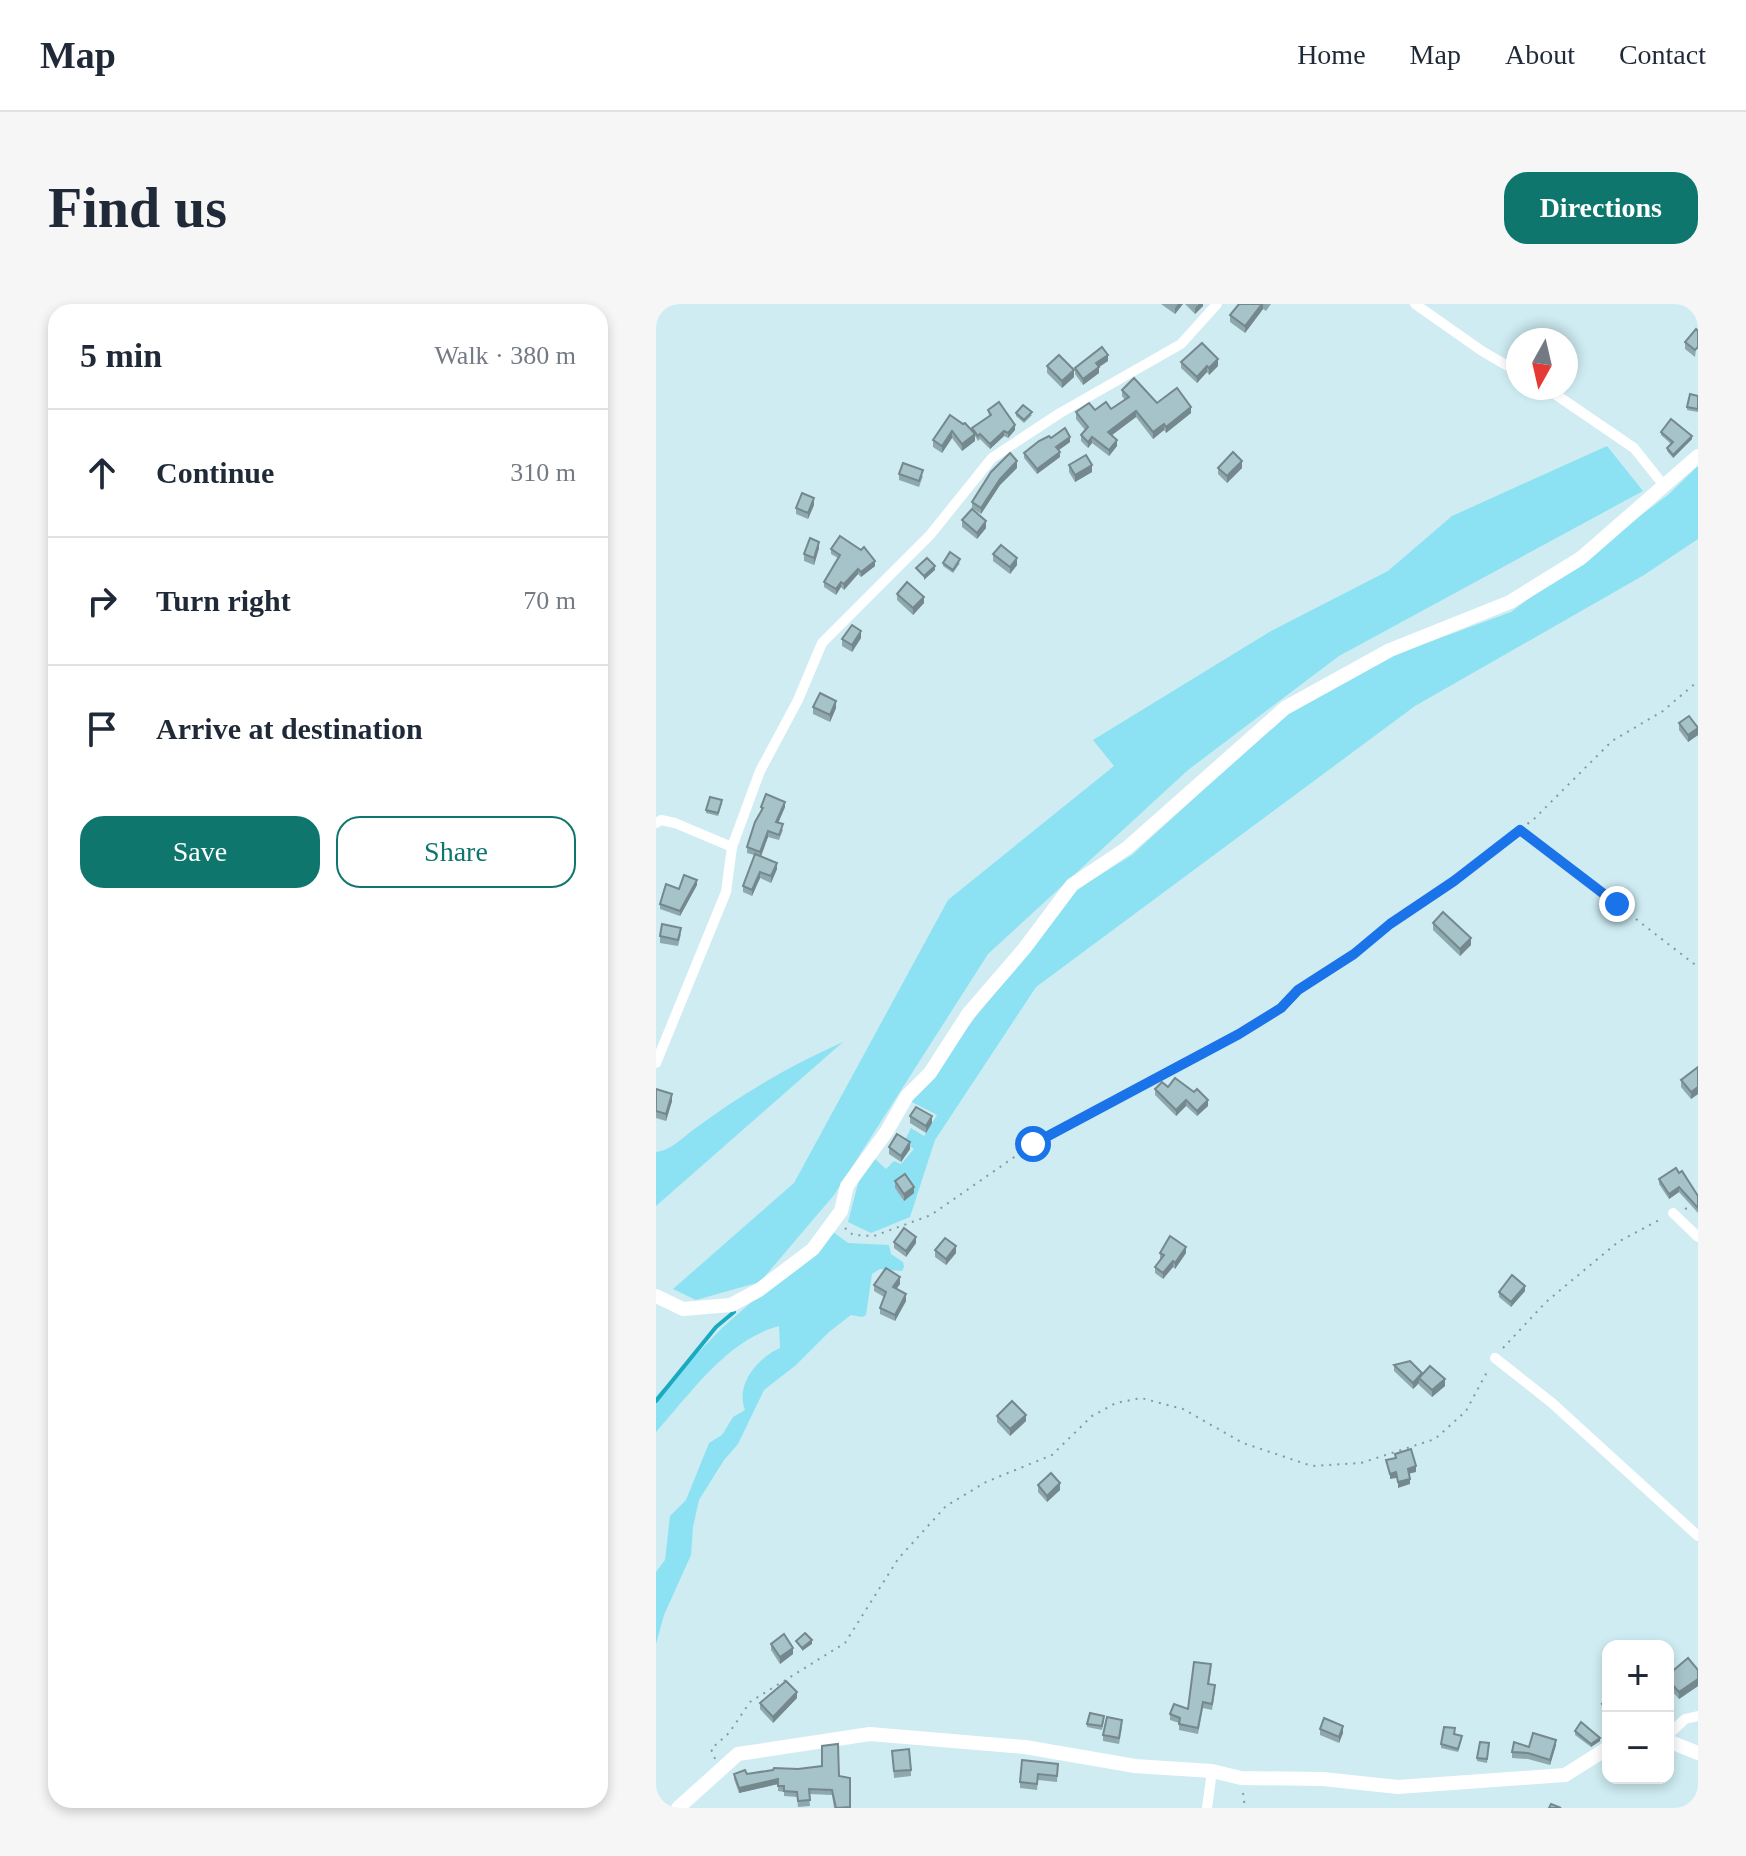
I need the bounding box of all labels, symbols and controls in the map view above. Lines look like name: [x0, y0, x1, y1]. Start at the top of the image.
text: Map: [40, 34, 116, 76]
text: Home: [1297, 39, 1366, 70]
text: Map: [1410, 39, 1461, 70]
text: About: [1505, 39, 1575, 70]
text: Contact: [1619, 39, 1706, 70]
button: Directions: [1504, 172, 1698, 244]
text: Find us: [48, 177, 227, 239]
north arrow: [1506, 328, 1578, 400]
text: 5 min: [80, 337, 162, 374]
text: Walk · 380 m: [434, 341, 576, 370]
icon: ahead: [80, 451, 124, 495]
text: Continue: [156, 456, 274, 489]
text: 310 m: [510, 458, 576, 487]
icon: right: [80, 579, 124, 623]
text: Turn right: [156, 584, 291, 617]
text: 70 m: [523, 586, 576, 615]
icon: arrive: [80, 707, 124, 751]
text: Arrive at destination: [156, 712, 423, 745]
button: Save: [80, 816, 320, 888]
button: Share: [336, 816, 576, 888]
route end: [1599, 886, 1635, 922]
route start: [1015, 1126, 1051, 1162]
map controls: [1602, 1640, 1674, 1784]
button: +: [1602, 1640, 1674, 1712]
button: −: [1602, 1712, 1674, 1784]

